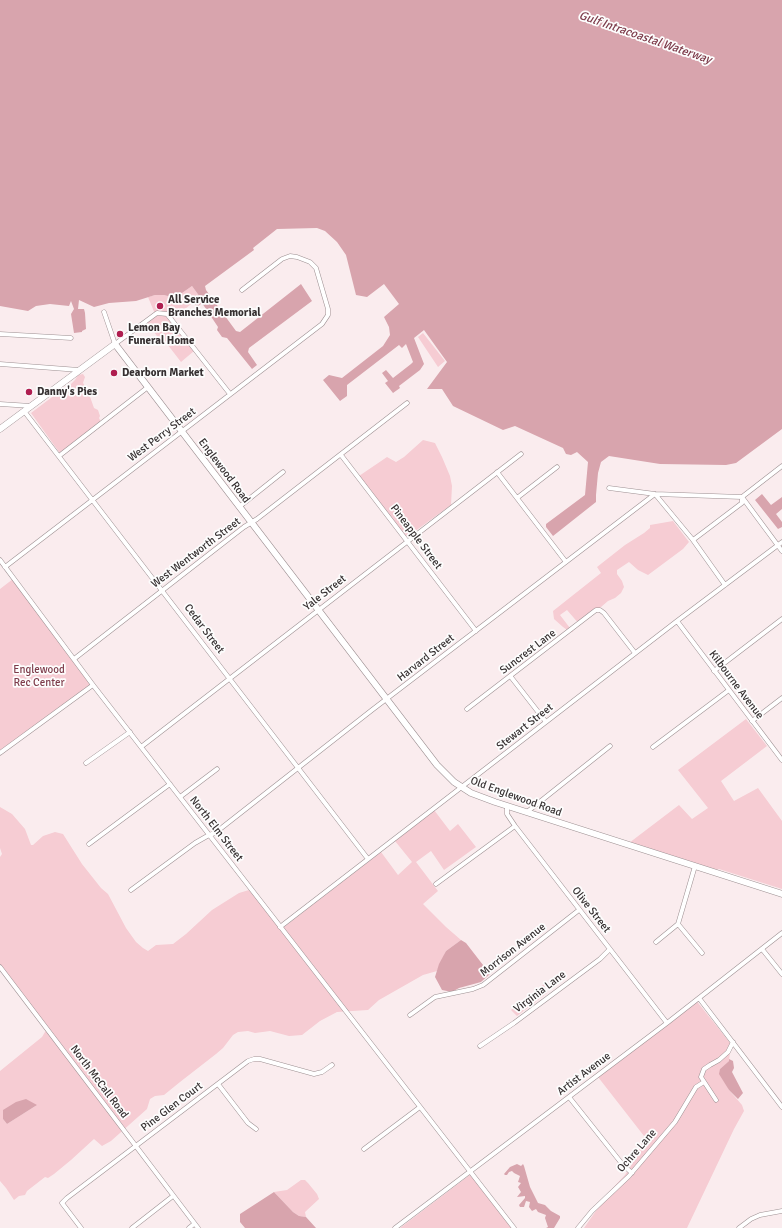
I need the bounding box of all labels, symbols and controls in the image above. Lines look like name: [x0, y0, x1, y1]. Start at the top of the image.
water label: Gulf Intracoastal Waterway: [577, 9, 713, 67]
place label: All Service Branches Memorial: [168, 293, 261, 319]
marker: All Service Branches Memorial: [155, 301, 165, 311]
place label: Lemon Bay Funeral Home: [128, 321, 194, 347]
marker: Lemon Bay Funeral Home: [115, 329, 125, 339]
place label: Dearborn Market: [122, 366, 204, 380]
marker: Dearborn Market: [109, 368, 119, 378]
place label: Danny's Pies: [37, 385, 97, 399]
marker: Danny's Pies: [24, 387, 34, 397]
street label: West Perry Street: [125, 405, 199, 465]
street label: Englewood Road: [195, 436, 253, 506]
street label: Pineapple Street: [387, 502, 445, 572]
street label: West Wentworth Street: [149, 515, 243, 591]
street label: Yale Street: [301, 572, 349, 614]
street label: Cedar Street: [181, 602, 227, 656]
street label: Suncrest Lane: [497, 627, 559, 677]
street label: Harvard Street: [395, 632, 457, 684]
street label: Kilbourne Avenue: [706, 648, 766, 722]
park label: Englewood Rec Center: [13, 663, 65, 689]
street label: Stewart Street: [494, 701, 556, 753]
street label: Old Englewood Road: [469, 774, 563, 820]
street label: North Elm Street: [186, 794, 246, 864]
street label: Olive Street: [569, 884, 613, 936]
street label: Morrison Avenue: [478, 920, 548, 980]
street label: Virginia Lane: [511, 968, 569, 1016]
street label: North McCall Road: [67, 1043, 131, 1121]
street label: Artist Avenue: [555, 1050, 613, 1098]
street label: Pine Glen Court: [139, 1080, 205, 1134]
street label: Ochre Lane: [615, 1127, 659, 1175]

